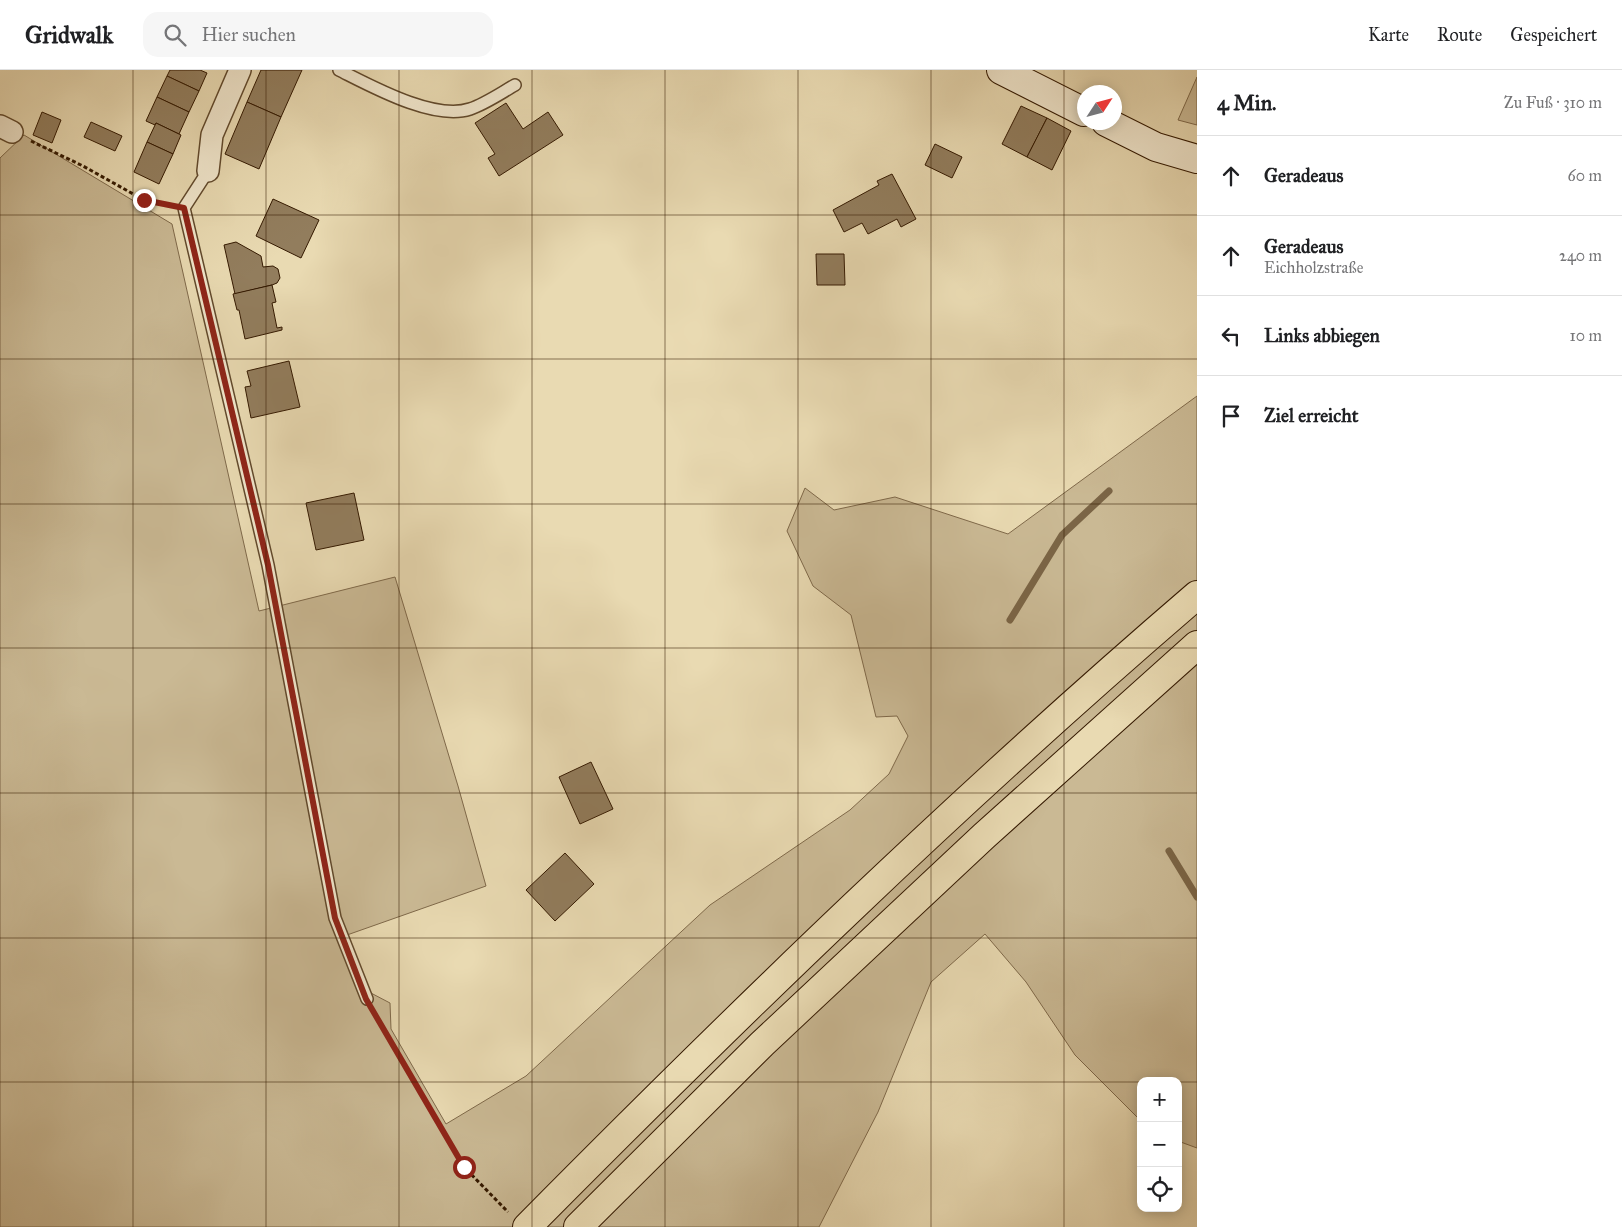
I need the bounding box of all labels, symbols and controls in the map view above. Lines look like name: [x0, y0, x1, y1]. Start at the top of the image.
search box: [143, 12, 493, 57]
text: Gridwalk: [25, 20, 113, 50]
icon: search: [161, 21, 189, 49]
text: Hier suchen: [201, 23, 296, 46]
text: Karte: [1368, 24, 1409, 46]
text: Route: [1437, 24, 1482, 46]
text: Gespeichert: [1510, 24, 1597, 46]
north arrow: [1077, 85, 1122, 130]
text: 4 Min.: [1217, 90, 1276, 116]
text: Zu Fuß · 310 m: [1504, 93, 1602, 112]
icon: ahead: [1217, 162, 1245, 190]
text: Geradeaus: [1264, 164, 1343, 187]
text: 60 m: [1568, 166, 1602, 185]
route end: [133, 189, 156, 212]
text: Geradeaus: [1264, 235, 1343, 258]
icon: ahead: [1217, 242, 1245, 270]
text: 240 m: [1559, 246, 1602, 265]
text: Eichholzstraße: [1264, 258, 1363, 277]
icon: left: [1217, 322, 1245, 350]
text: Links abbiegen: [1264, 324, 1380, 347]
text: 10 m: [1570, 326, 1602, 345]
icon: arrive: [1217, 402, 1245, 430]
text: Ziel erreicht: [1264, 404, 1358, 427]
map controls: [1137, 1077, 1182, 1212]
button: +: [1137, 1077, 1182, 1122]
button: −: [1137, 1122, 1182, 1167]
route start: [453, 1156, 476, 1179]
button: locate: [1137, 1167, 1182, 1212]

